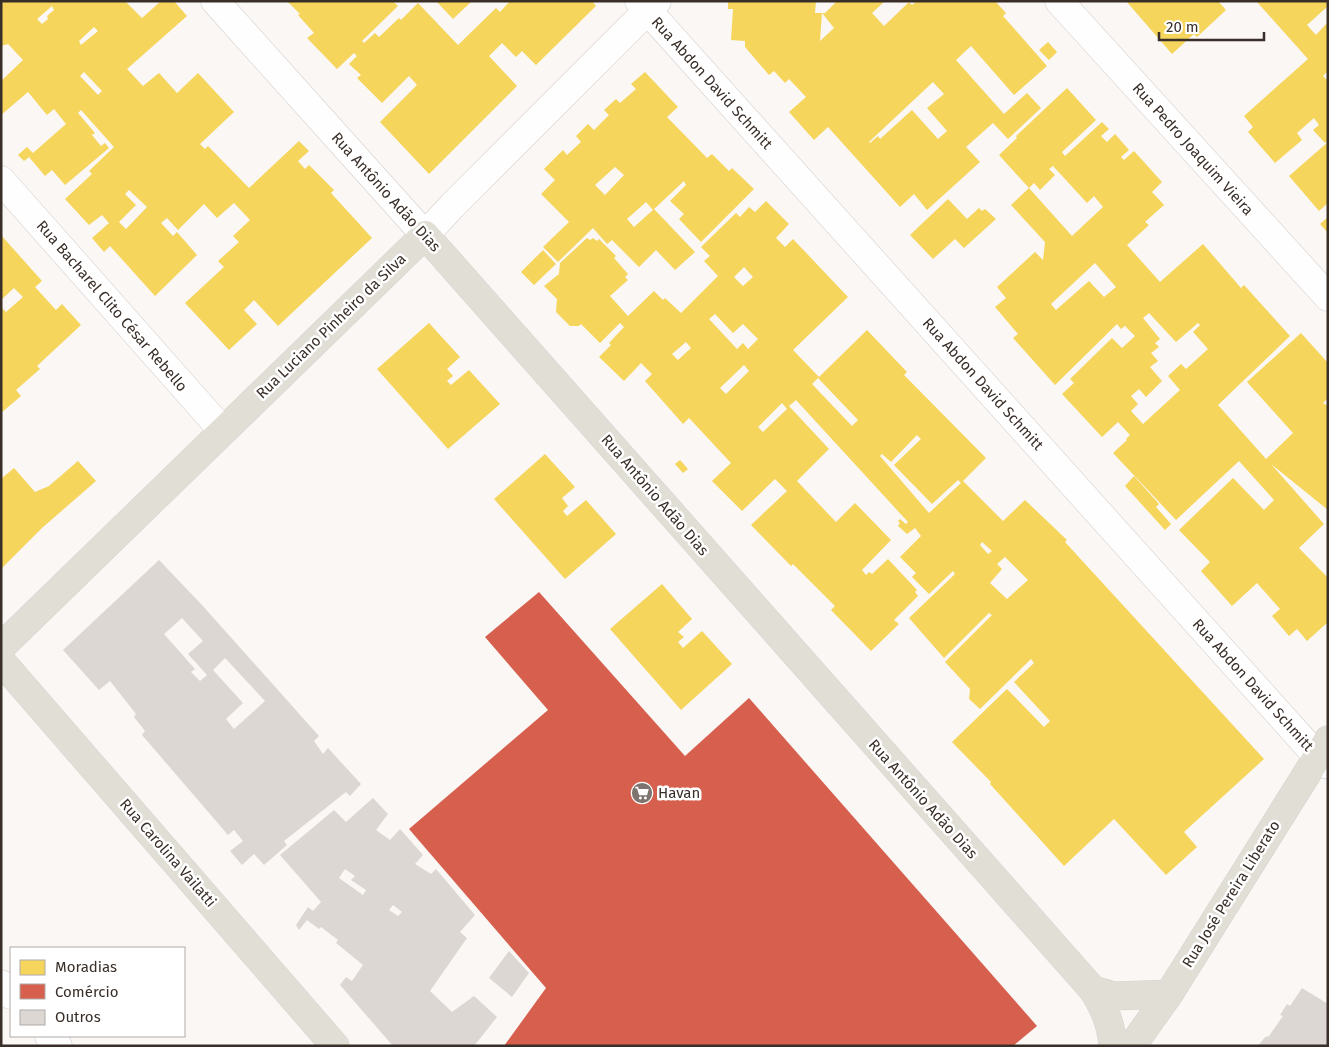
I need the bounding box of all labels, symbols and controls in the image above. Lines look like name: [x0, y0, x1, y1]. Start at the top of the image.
scale bar: [1159, 10, 1264, 42]
street label: Rua Abdon David Schmitt: [648, 13, 777, 153]
text: 20 m: [1166, 18, 1199, 36]
street label: Rua Pedro Joaquim Vieira: [1129, 79, 1257, 219]
street label: Rua Antônio Adão Dias: [328, 129, 444, 255]
street label: Rua Bacharel Clito César Rebello: [33, 217, 191, 395]
street label: Rua Luciano Pinheiro da Silva: [252, 250, 410, 402]
street label: Rua Abdon David Schmitt: [919, 314, 1048, 454]
street label: Rua Antônio Adão Dias: [598, 431, 712, 559]
street label: Rua Abdon David Schmitt: [1189, 615, 1318, 755]
street label: Rua Antônio Adão Dias: [865, 736, 981, 862]
supermarket icon: Havan: [630, 781, 654, 805]
place label: Havan: [658, 784, 700, 802]
street label: Rua Carolina Vailatti: [116, 795, 220, 911]
street label: Rua José Pereira Liberato: [1178, 817, 1284, 971]
legend: [10, 947, 185, 1037]
text: Moradias: [55, 958, 117, 976]
text: Comércio: [55, 983, 118, 1001]
text: Outros: [55, 1008, 101, 1026]

